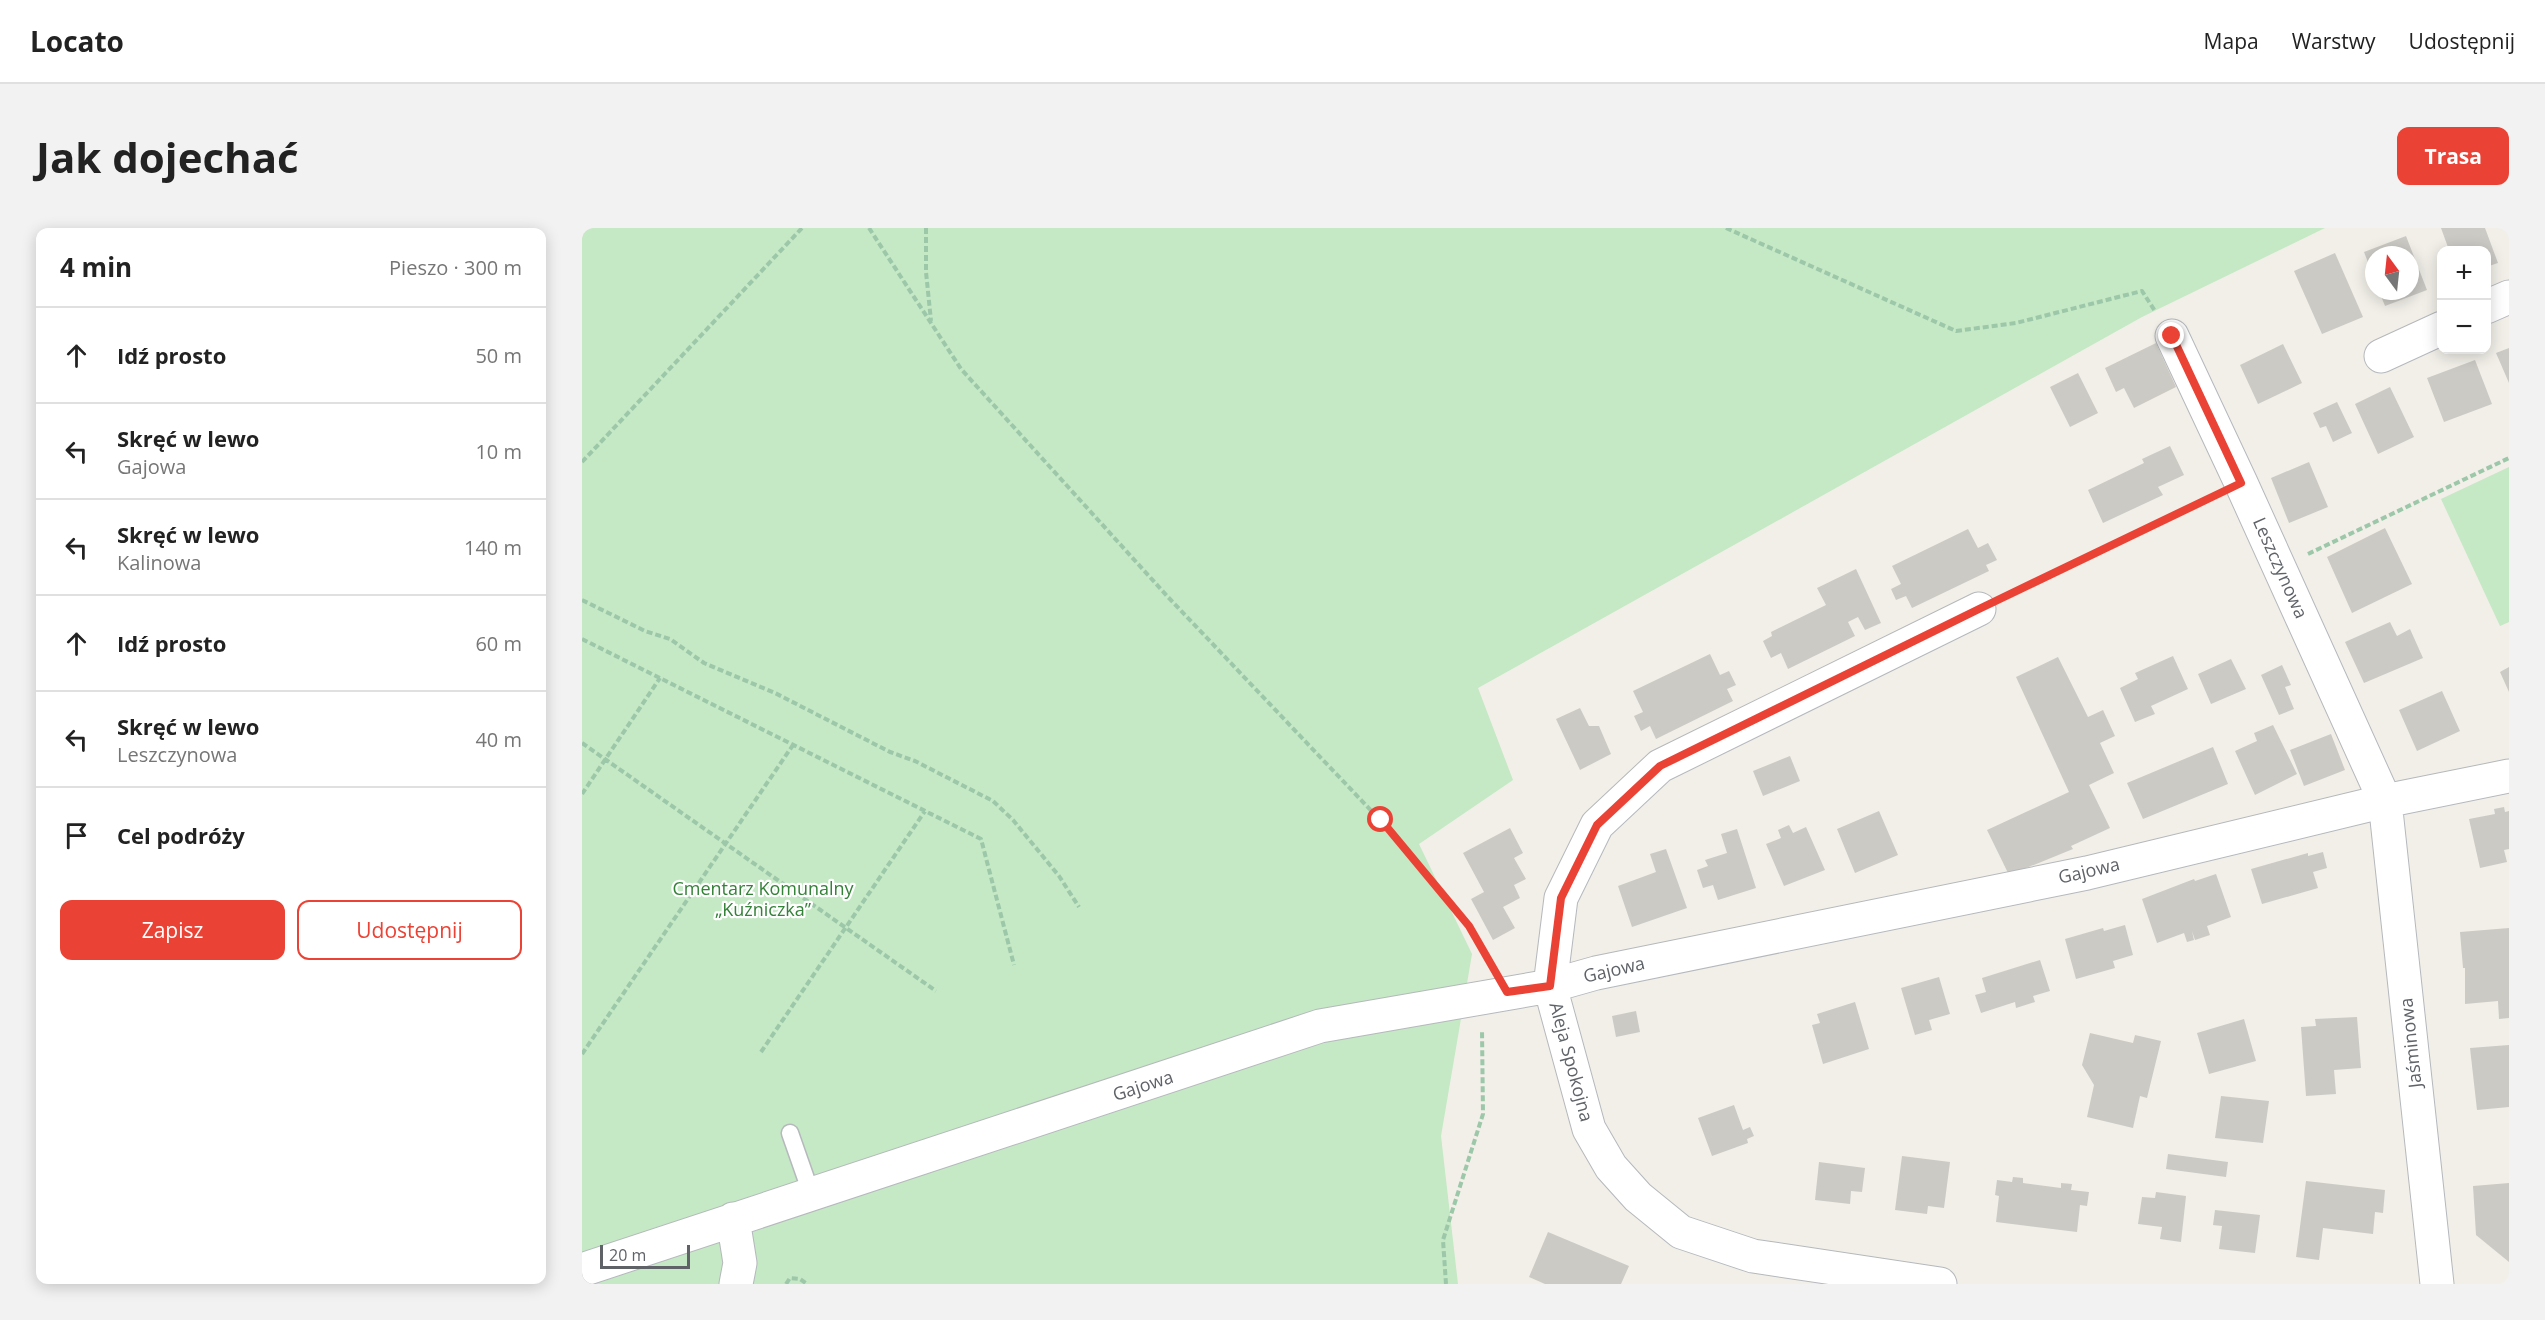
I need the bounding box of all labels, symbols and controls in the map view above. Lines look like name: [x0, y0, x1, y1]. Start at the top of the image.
text: Locato: [30, 22, 124, 60]
text: Mapa: [2204, 27, 2259, 55]
text: Warstwy: [2292, 27, 2376, 55]
text: Udostępnij: [2409, 27, 2515, 55]
button: Trasa: [2397, 127, 2509, 185]
text: Jak dojechać: [36, 128, 299, 185]
north arrow: [2365, 246, 2419, 300]
map controls: [2437, 246, 2491, 354]
button: +: [2437, 246, 2491, 300]
text: 4 min: [60, 249, 132, 285]
text: Pieszo · 300 m: [389, 254, 522, 281]
button: −: [2437, 300, 2491, 354]
route end: [2158, 322, 2184, 348]
icon: ahead: [60, 339, 93, 372]
text: Idź prosto: [117, 340, 226, 370]
text: 50 m: [475, 342, 522, 369]
text: Skręć w lewo: [117, 423, 259, 453]
icon: left: [60, 435, 93, 468]
text: 10 m: [475, 438, 522, 465]
text: Gajowa: [117, 453, 186, 480]
street label: Leszczynowa: [2248, 513, 2314, 622]
text: Skręć w lewo: [117, 519, 259, 549]
icon: left: [60, 531, 93, 564]
text: 140 m: [464, 534, 522, 561]
text: Kalinowa: [117, 549, 201, 576]
icon: ahead: [60, 627, 93, 660]
text: Idź prosto: [117, 628, 226, 658]
text: 60 m: [475, 630, 522, 657]
text: Skręć w lewo: [117, 711, 259, 741]
icon: left: [60, 723, 93, 756]
text: 40 m: [475, 726, 522, 753]
text: Leszczynowa: [117, 741, 237, 768]
route start: [1367, 806, 1393, 832]
icon: arrive: [60, 819, 93, 852]
text: Cel podróży: [117, 820, 245, 850]
street label: Gajowa: [2056, 851, 2122, 889]
park label: Cmentarz Komunalny „Kuźniczka”: [672, 876, 855, 921]
button: Zapisz: [60, 900, 285, 960]
button: Udostępnij: [297, 900, 522, 960]
street label: Gajowa: [1581, 950, 1647, 988]
street label: Jaśminowa: [2393, 997, 2427, 1091]
street label: Aleja Spokojna: [1544, 999, 1599, 1124]
street label: Gajowa: [1109, 1064, 1176, 1106]
scale bar: [600, 1242, 690, 1270]
text: 20 m: [609, 1244, 646, 1266]

